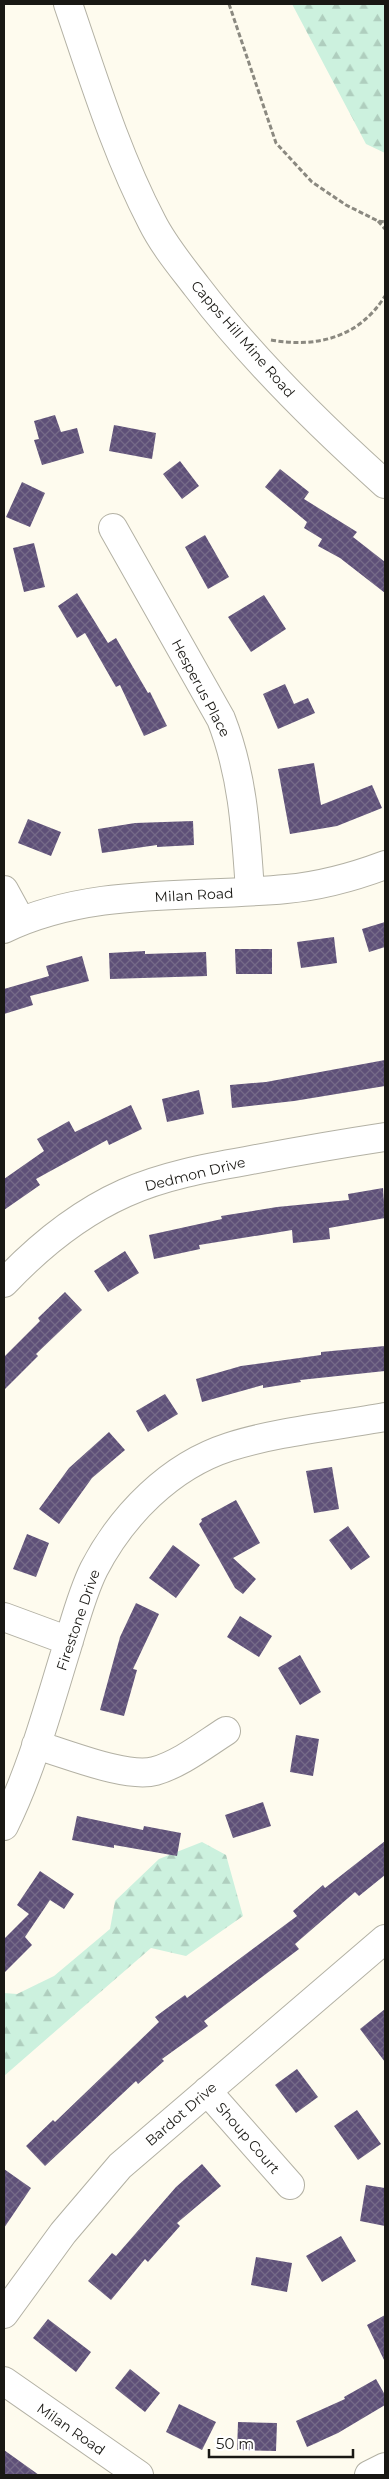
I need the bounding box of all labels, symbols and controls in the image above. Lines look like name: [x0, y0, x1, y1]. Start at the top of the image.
street label: Capps Hill Mine Road: [187, 277, 299, 401]
street label: Hesperus Place: [168, 636, 234, 740]
street label: Milan Road: [154, 884, 234, 906]
street label: Dedmon Drive: [143, 1153, 247, 1195]
street label: Firestone Drive: [52, 1567, 104, 1673]
street label: Bardot Drive: [142, 2078, 220, 2150]
street label: Shoup Court: [212, 2099, 284, 2178]
street label: Milan Road: [34, 2399, 108, 2459]
scale bar: [209, 2426, 353, 2458]
text: 50 m: [216, 2434, 254, 2453]

